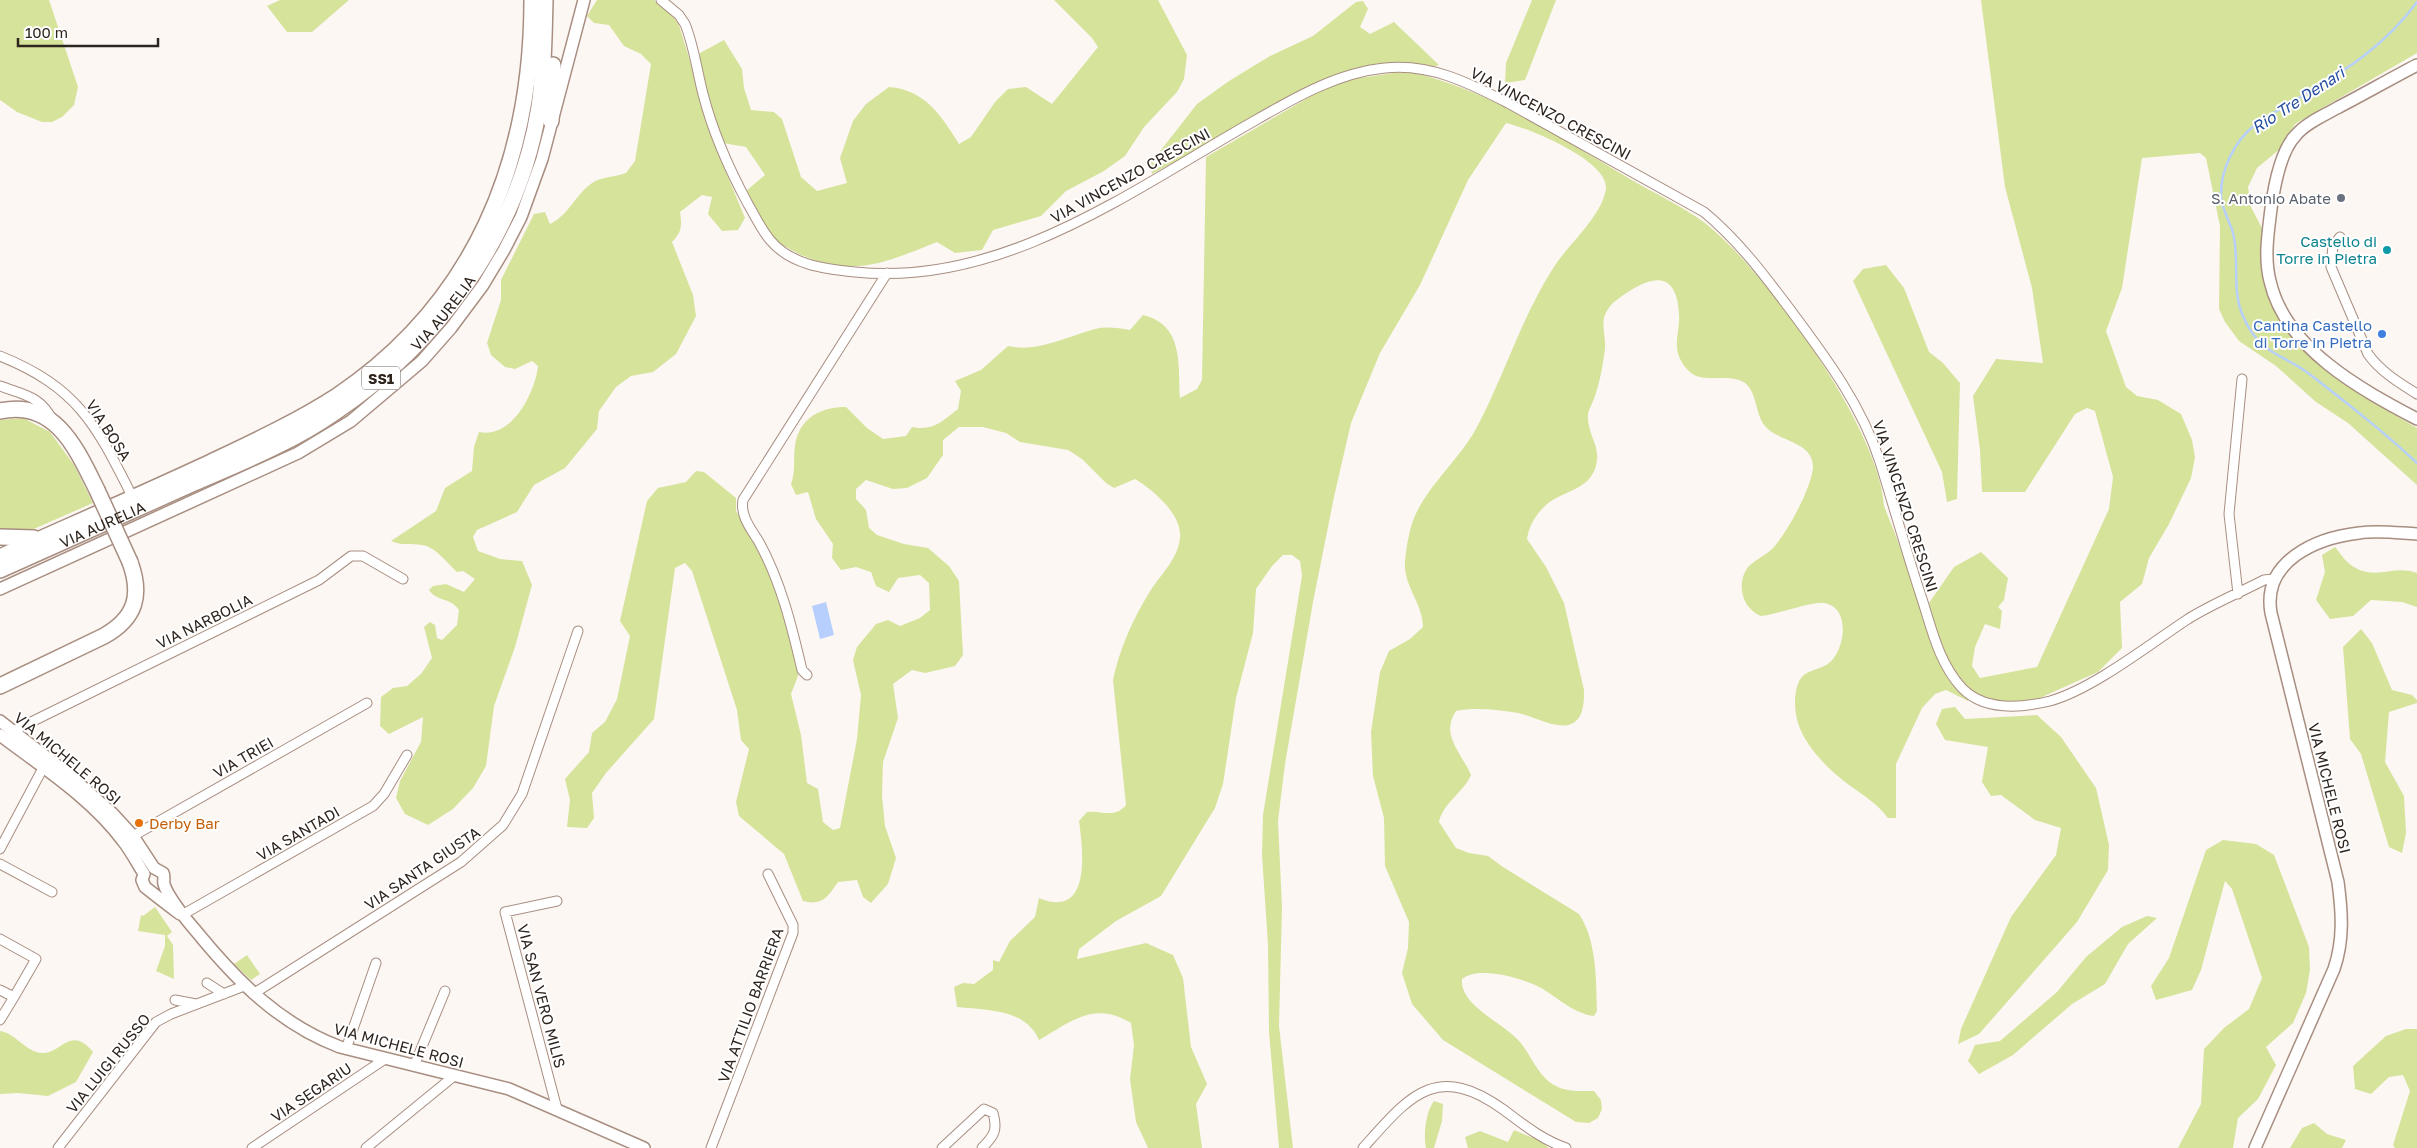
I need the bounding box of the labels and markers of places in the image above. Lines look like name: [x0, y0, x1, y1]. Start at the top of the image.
place label: S. Antonio Abate: [2211, 189, 2331, 207]
marker: S. Antonio Abate: [2335, 192, 2347, 204]
place label: Castello di Torre in Pietra: [2276, 232, 2377, 267]
marker: Castello di Torre in Pietra: [2381, 244, 2393, 256]
place label: Cantina Castello di Torre in Pietra: [2253, 316, 2372, 351]
marker: Cantina Castello di Torre in Pietra: [2376, 328, 2388, 340]
place label: Derby Bar: [149, 814, 220, 832]
marker: Derby Bar: [133, 817, 145, 829]

